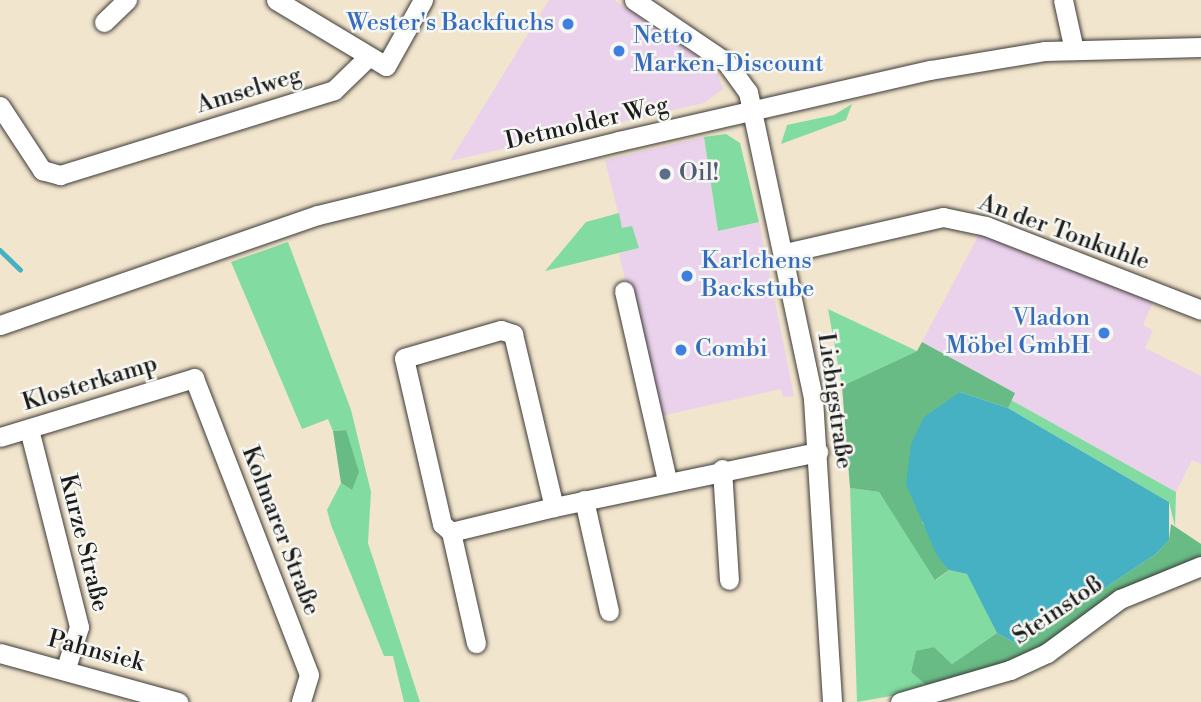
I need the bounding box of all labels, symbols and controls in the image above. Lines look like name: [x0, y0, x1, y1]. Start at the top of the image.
place label: Wester's Backfuchs: [347, 10, 554, 38]
marker: Wester's Backfuchs: [560, 16, 576, 32]
place label: Netto Marken-Discount: [633, 23, 824, 79]
marker: Netto Marken-Discount: [611, 43, 627, 59]
street label: Amselweg: [193, 61, 305, 121]
street label: Detmolder Weg: [503, 91, 671, 157]
place label: Oil!: [679, 160, 719, 188]
marker: Oil!: [657, 166, 673, 182]
street label: An der Tonkuhle: [975, 189, 1153, 277]
place label: Karlchens Backstube: [701, 248, 814, 304]
marker: Karlchens Backstube: [679, 268, 695, 284]
place label: Vladon Möbel GmbH: [946, 305, 1090, 361]
marker: Vladon Möbel GmbH: [1096, 325, 1112, 341]
street label: Liebigstraße: [810, 331, 858, 471]
place label: Combi: [695, 336, 768, 364]
marker: Combi: [673, 342, 689, 358]
street label: Klosterkamp: [19, 350, 161, 418]
street label: Kolmarer Straße: [234, 442, 326, 620]
street label: Kurze Straße: [52, 471, 114, 615]
street label: Steinstoß: [1008, 570, 1108, 652]
street label: Pahnsiek: [44, 625, 148, 679]

